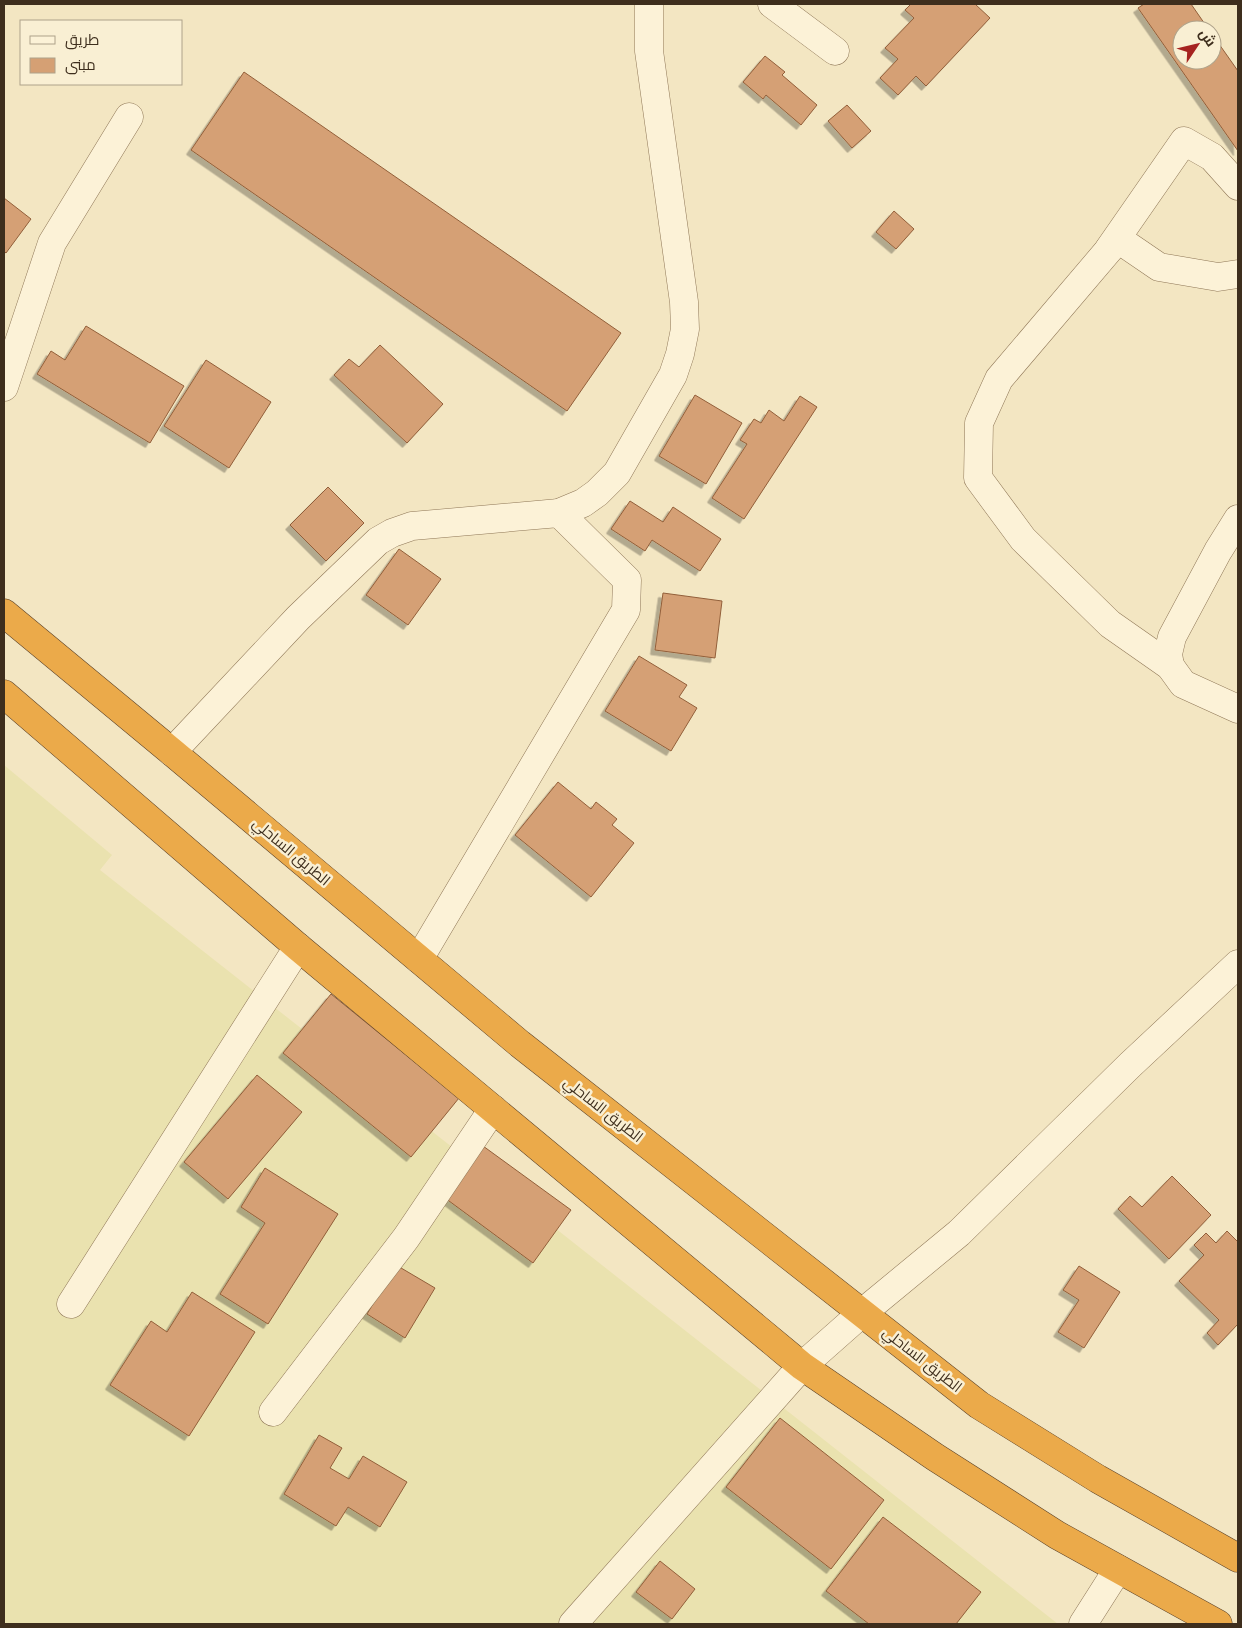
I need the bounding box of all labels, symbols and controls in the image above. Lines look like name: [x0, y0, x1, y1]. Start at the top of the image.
legend: [20, 20, 182, 85]
north arrow: [1172, 20, 1222, 70]
text: ش: [1193, 24, 1221, 51]
text: طريق: [65, 29, 99, 52]
text: مبنى: [65, 54, 96, 77]
street label: الطريق الساحلي: [247, 812, 335, 892]
street label: الطريق الساحلي: [558, 1071, 648, 1149]
street label: الطريق الساحلي: [877, 1321, 967, 1399]

